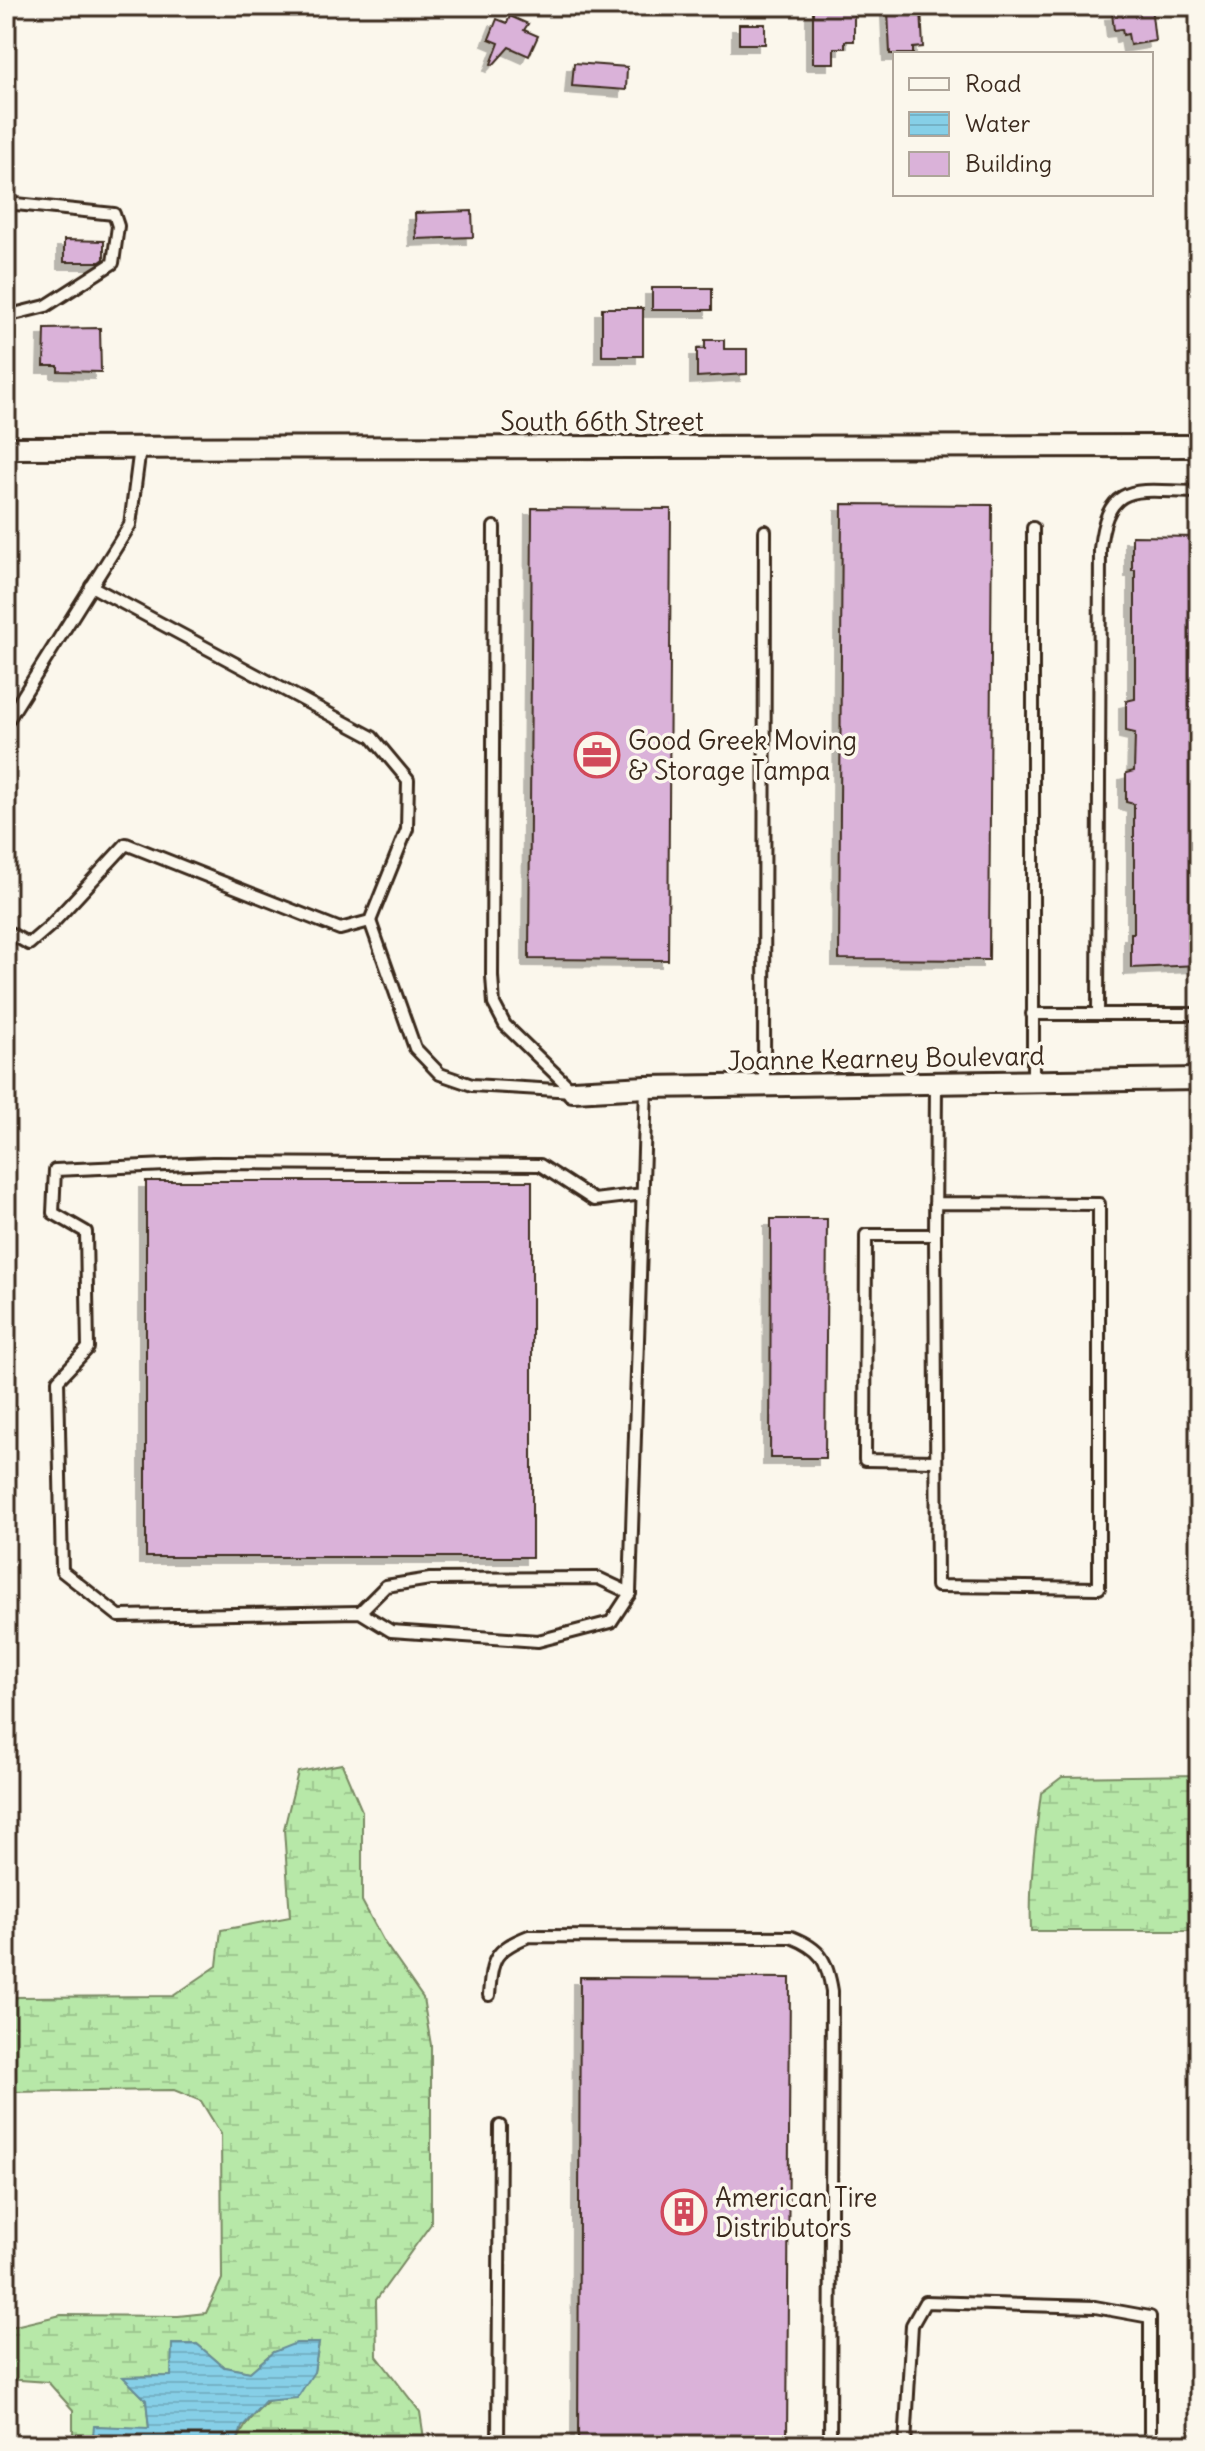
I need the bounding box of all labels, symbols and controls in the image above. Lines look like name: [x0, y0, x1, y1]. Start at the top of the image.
legend: [893, 52, 1153, 196]
text: Road: [965, 68, 1021, 98]
text: Water: [965, 108, 1030, 138]
text: Building: [965, 148, 1052, 178]
street label: South 66th Street: [500, 405, 704, 438]
place label: Good Greek Moving & Storage Tampa: [628, 724, 857, 787]
office icon: Good Greek Moving & Storage Tampa: [573, 731, 621, 779]
street label: Joanne Kearney Boulevard: [727, 1039, 1045, 1077]
place label: American Tire Distributors: [715, 2181, 877, 2244]
building icon: American Tire Distributors: [660, 2188, 708, 2236]

